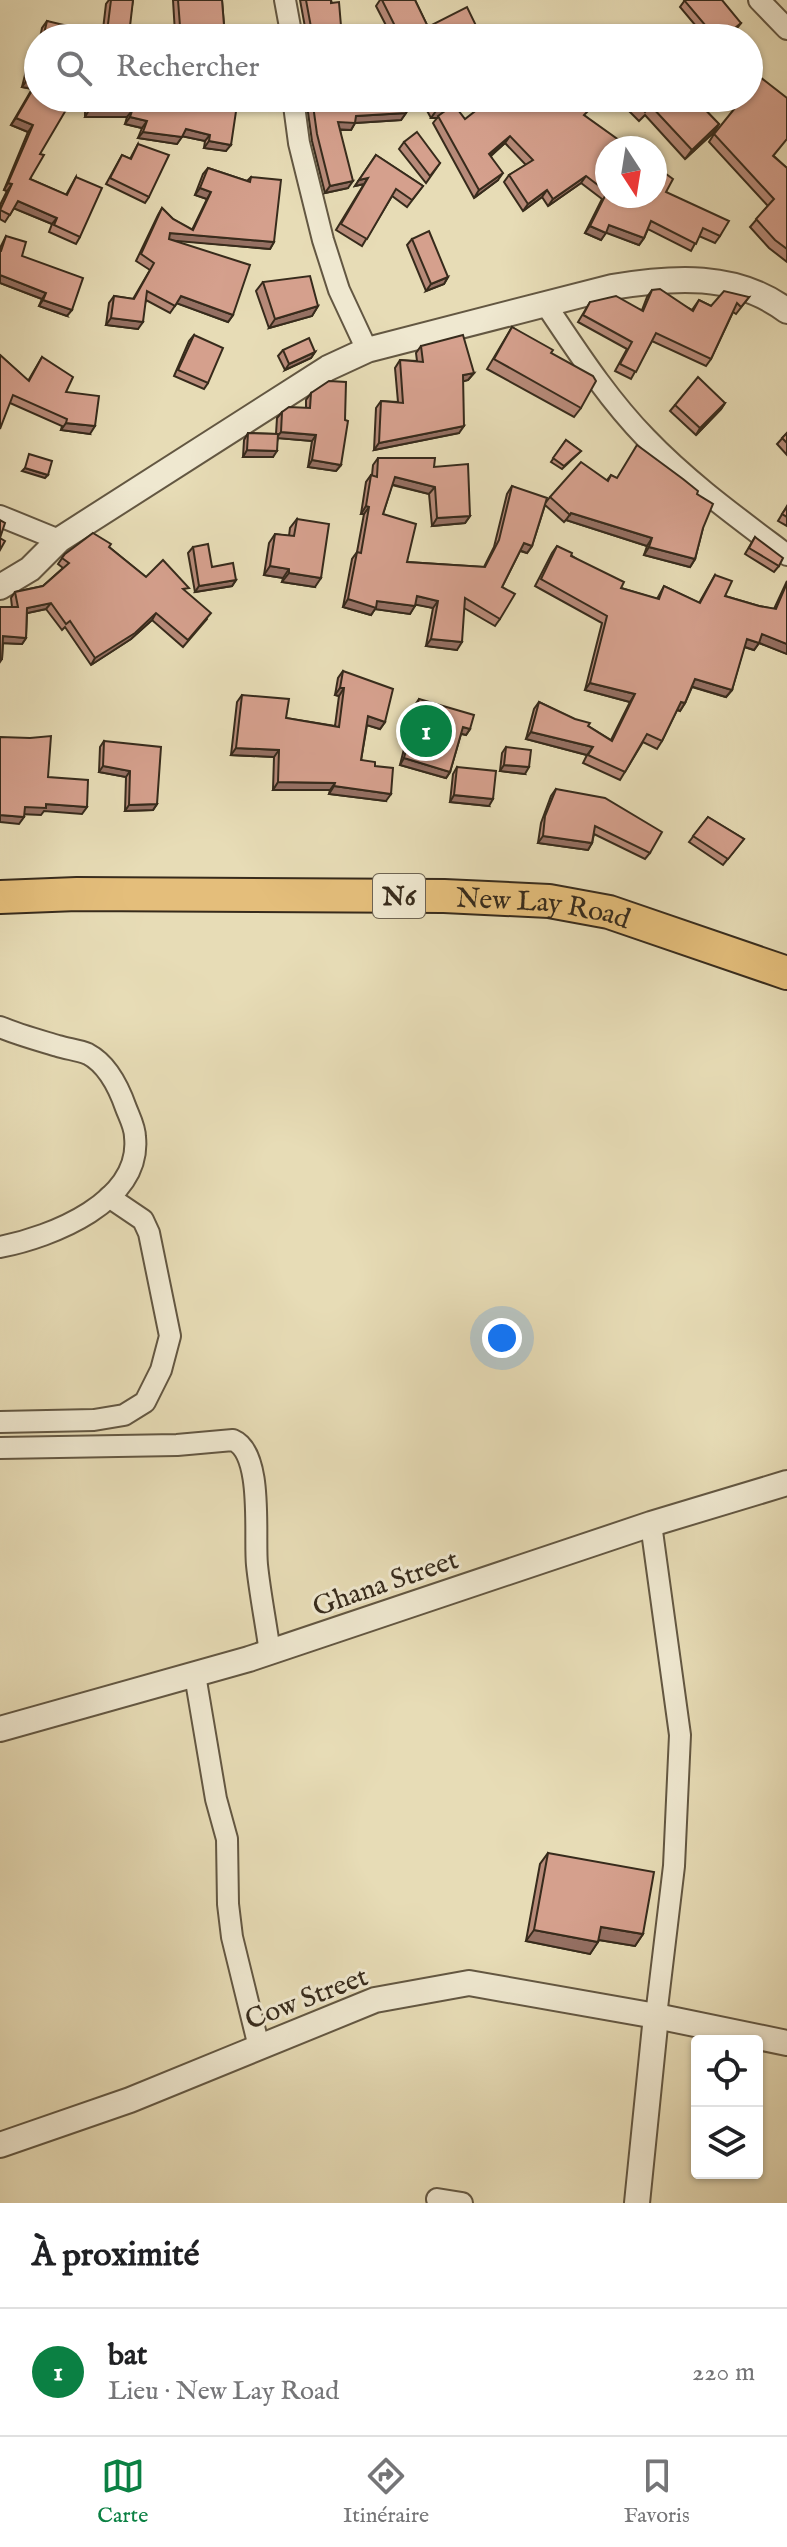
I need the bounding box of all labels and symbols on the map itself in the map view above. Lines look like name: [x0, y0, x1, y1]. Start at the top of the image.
north arrow: [595, 136, 667, 208]
pin: 1: [400, 701, 452, 761]
road number: N6: [373, 874, 425, 918]
street label: New Lay Road: [455, 882, 634, 938]
your location: [482, 1318, 522, 1358]
street label: Ghana Street: [308, 1543, 464, 1626]
street label: Cow Street: [240, 1960, 374, 2039]

